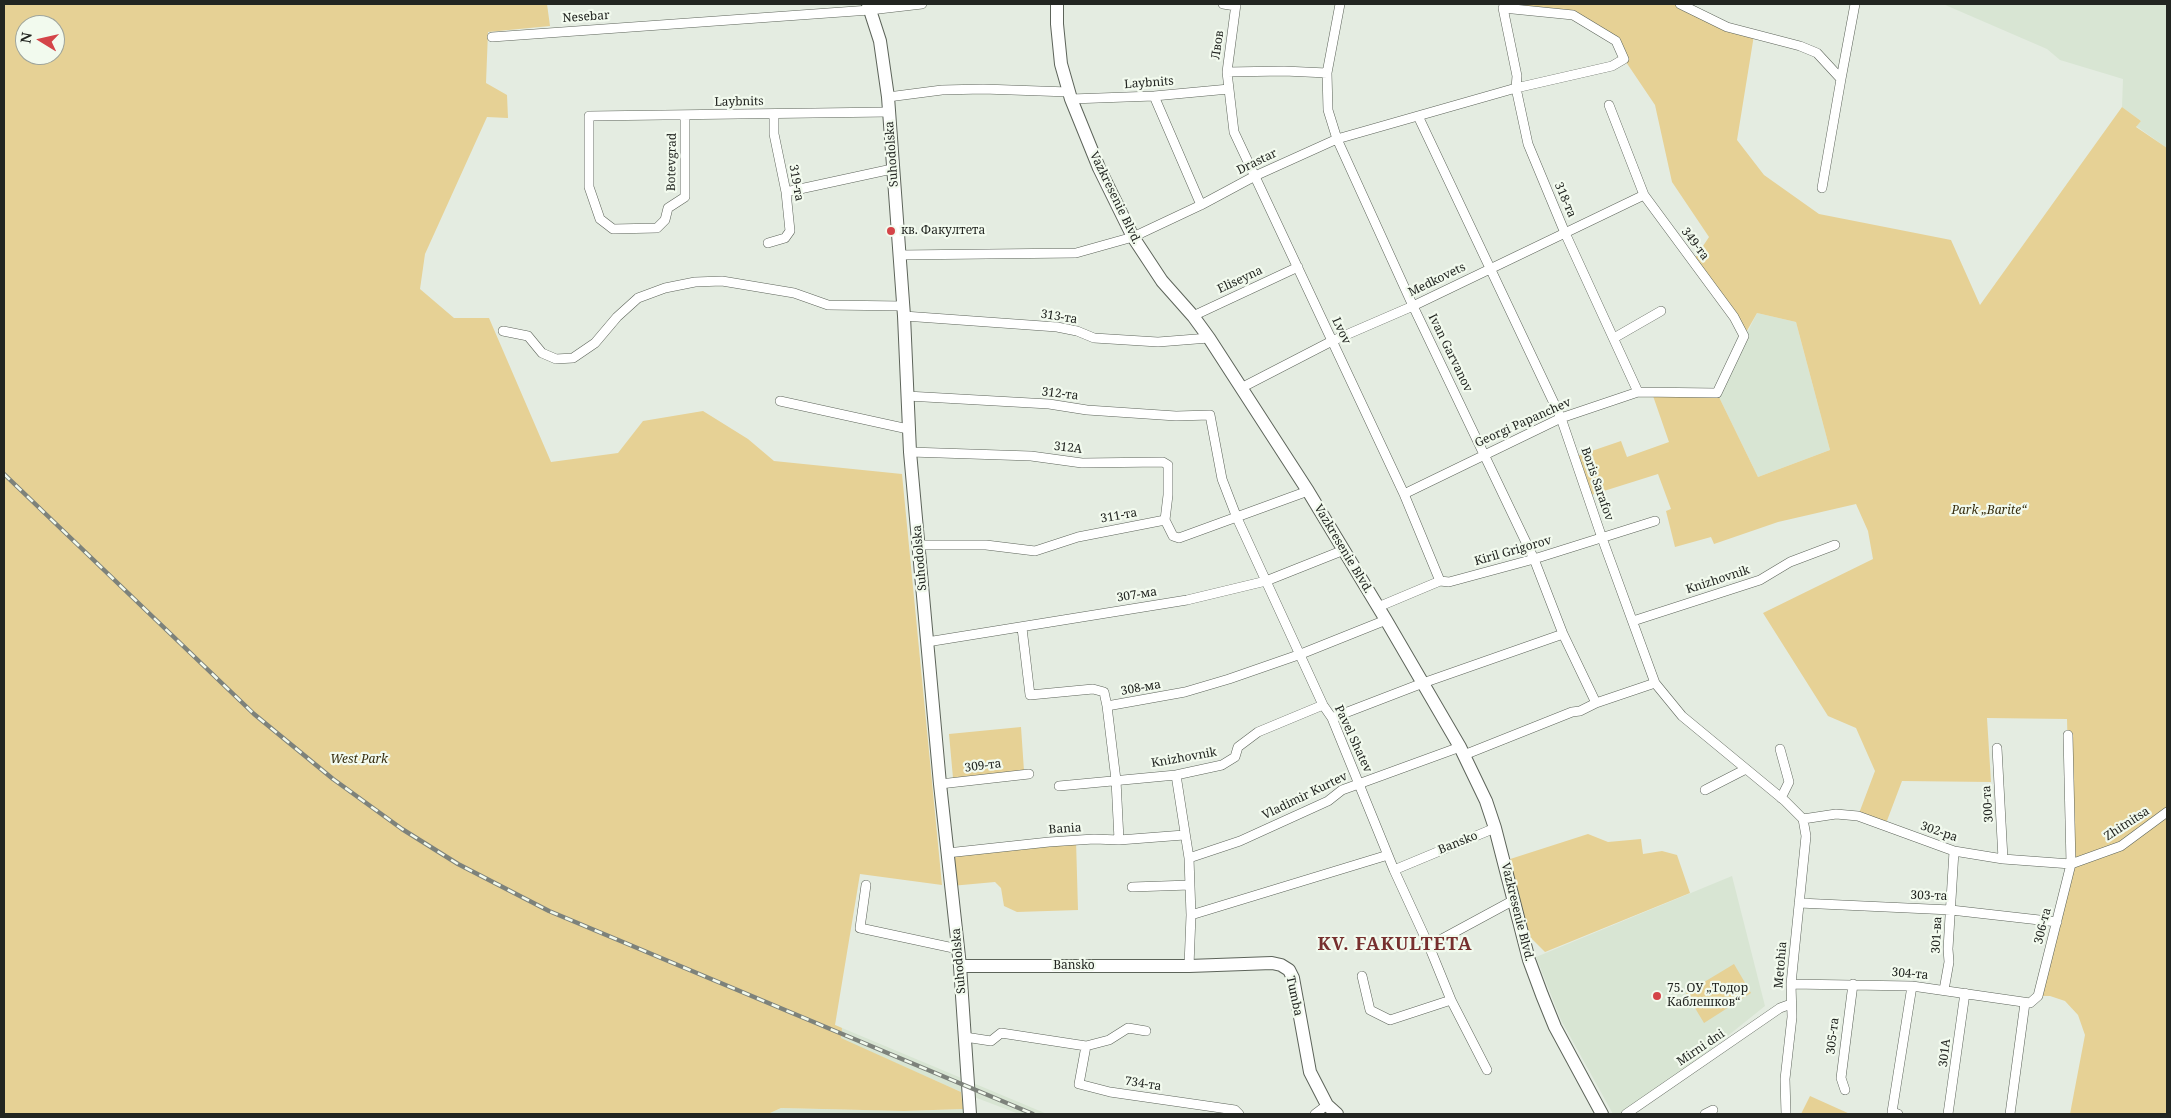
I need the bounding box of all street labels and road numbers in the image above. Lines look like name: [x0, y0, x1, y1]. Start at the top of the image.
street label: Nesebar: [562, 8, 610, 26]
street label: Лвов: [1209, 30, 1227, 60]
street label: Laybnits: [1124, 74, 1174, 92]
street label: Laybnits: [714, 94, 764, 110]
street label: Suhodolska: [883, 121, 901, 187]
street label: Botevgrad: [664, 133, 680, 191]
street label: Drastar: [1235, 146, 1279, 178]
street label: Vazkresenie Blvd.: [1086, 149, 1144, 247]
street label: 319-та: [786, 164, 806, 202]
street label: 318-та: [1551, 180, 1579, 220]
street label: 349-та: [1678, 225, 1712, 263]
street label: Medkovets: [1406, 260, 1468, 300]
street label: Eliseyna: [1215, 263, 1265, 297]
street label: 313-та: [1040, 307, 1078, 327]
street label: Ivan Garvanov: [1425, 312, 1475, 394]
street label: Lvov: [1329, 315, 1353, 347]
street label: 312-та: [1041, 385, 1079, 403]
street label: Georgi Papanchev: [1473, 395, 1573, 451]
street label: 312А: [1053, 439, 1083, 457]
street label: Boris Sarafov: [1578, 445, 1616, 523]
street label: Vazkresenie Blvd.: [1311, 502, 1375, 596]
street label: 311-та: [1100, 506, 1138, 526]
street label: Suhodolska: [910, 525, 930, 591]
street label: Kiril Grigorov: [1473, 533, 1553, 569]
street label: Knizhovnik: [1684, 563, 1752, 597]
street label: 307-ма: [1116, 585, 1158, 605]
street label: 308-ма: [1120, 677, 1162, 699]
street label: Pavel Shatev: [1331, 703, 1375, 775]
street label: Knizhovnik: [1150, 745, 1218, 771]
street label: 309-та: [964, 757, 1002, 775]
street label: Vladimir Kurtev: [1260, 769, 1350, 823]
street label: 300-та: [1980, 785, 1996, 823]
street label: Zhitnitsa: [2102, 804, 2152, 844]
street label: 302-ра: [1919, 819, 1959, 845]
street label: Bania: [1048, 821, 1082, 837]
street label: Bansko: [1436, 829, 1480, 857]
street label: Vazkresenie Blvd.: [1498, 861, 1536, 963]
street label: 303-та: [1910, 888, 1948, 904]
street label: 306-та: [2032, 906, 2054, 946]
street label: 301-ва: [1929, 916, 1945, 954]
street label: Suhodolska: [949, 928, 969, 994]
street label: Metohia: [1772, 941, 1790, 989]
street label: Bansko: [1053, 959, 1095, 973]
street label: 304-та: [1891, 965, 1929, 983]
street label: Tumba: [1283, 975, 1305, 1017]
street label: 305-та: [1824, 1017, 1842, 1055]
street label: Mirni dni: [1674, 1027, 1728, 1069]
street label: 301А: [1936, 1038, 1954, 1068]
street label: 734-та: [1124, 1074, 1162, 1094]

